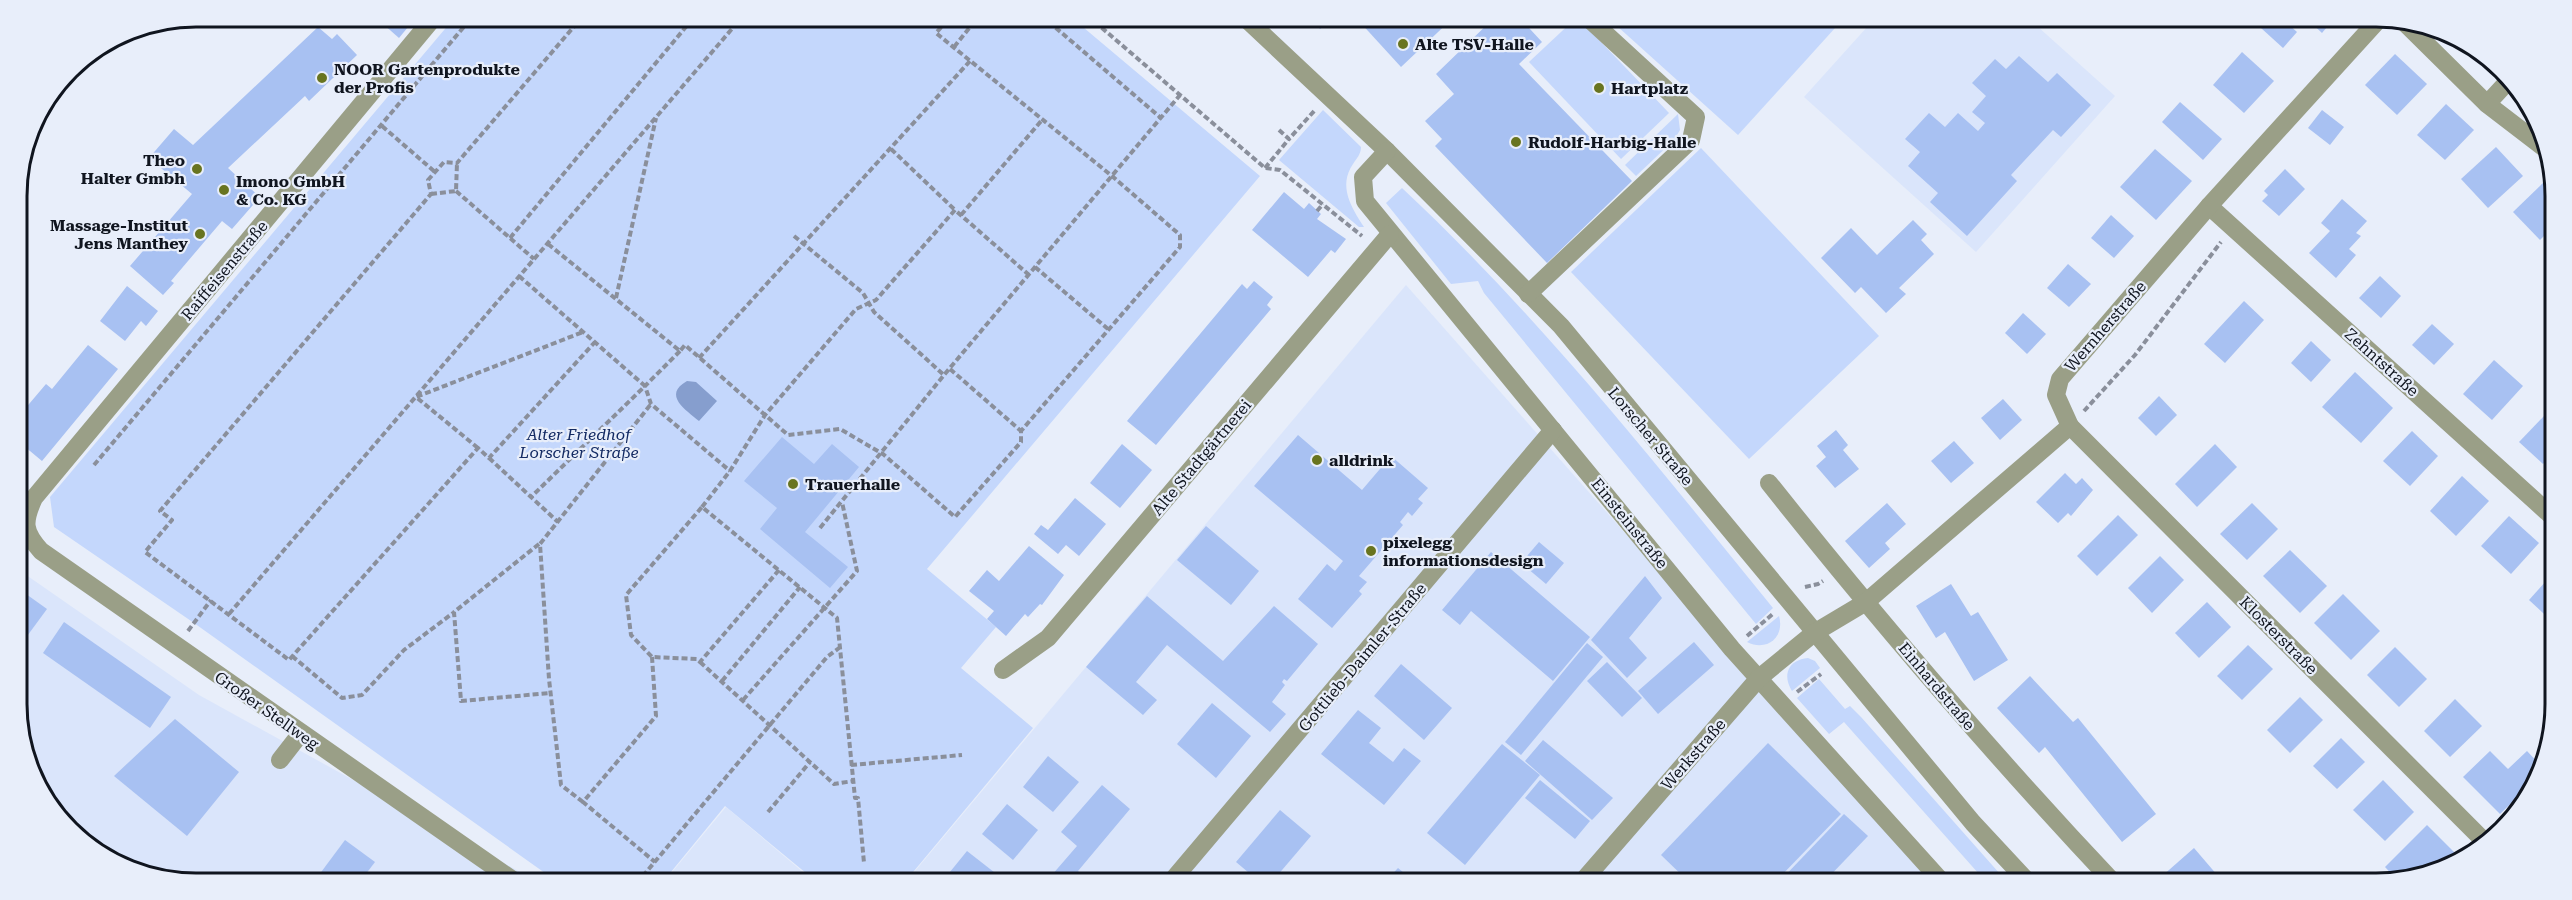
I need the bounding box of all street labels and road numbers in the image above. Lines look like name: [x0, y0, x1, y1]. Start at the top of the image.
street label: Raiffeisenstraße: [177, 216, 272, 324]
street label: Wernherstraße: [2061, 277, 2150, 376]
street label: Zehntstraße: [2341, 324, 2423, 401]
street label: Lorscher Straße: [1604, 383, 1697, 489]
street label: Alte Stadtgärtnerei: [1147, 396, 1255, 519]
street label: Einsteinstraße: [1587, 474, 1672, 572]
street label: Gottlieb-Daimler-Straße: [1295, 579, 1430, 736]
street label: Klosterstraße: [2236, 592, 2322, 679]
street label: Einhardstraße: [1894, 639, 1979, 734]
street label: Großer Stellweg: [211, 667, 323, 754]
street label: Werkstraße: [1657, 715, 1730, 794]

